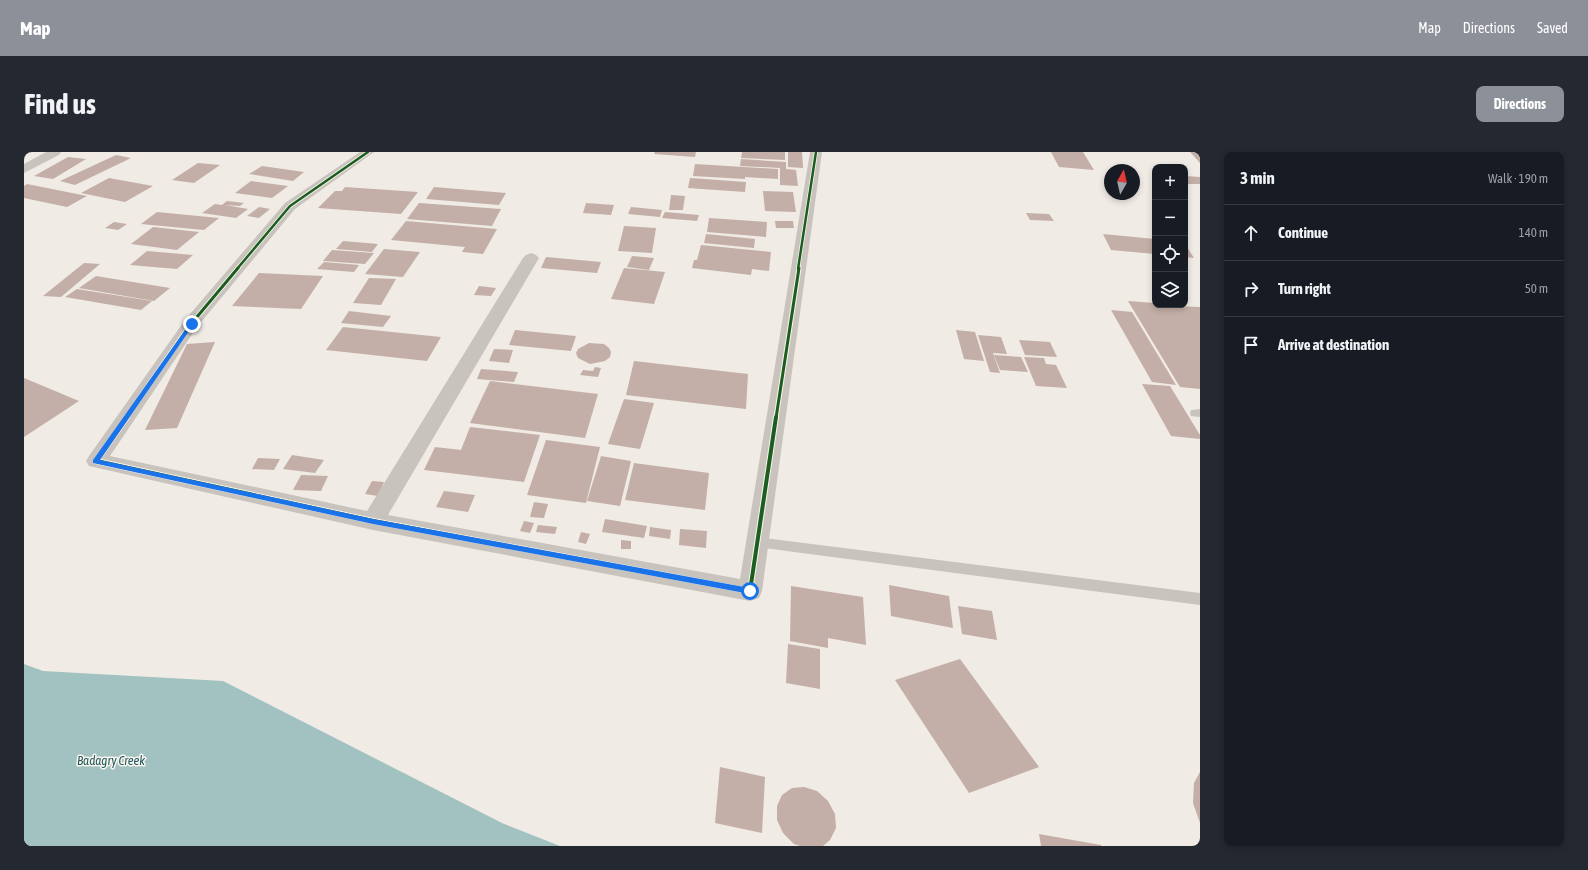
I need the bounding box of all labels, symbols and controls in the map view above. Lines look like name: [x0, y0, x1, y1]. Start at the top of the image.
text: Map: [20, 17, 51, 39]
text: Map: [1418, 20, 1441, 36]
text: Directions: [1463, 20, 1515, 36]
text: Saved: [1537, 20, 1568, 36]
button: Directions: [1476, 86, 1564, 122]
text: Find us: [24, 88, 96, 120]
north arrow: [1104, 164, 1140, 200]
map controls: [1152, 164, 1188, 308]
button: +: [1152, 164, 1188, 200]
text: 3 min: [1240, 168, 1275, 188]
text: Walk · 190 m: [1488, 171, 1548, 186]
button: −: [1152, 200, 1188, 236]
icon: ahead: [1240, 222, 1262, 244]
text: Continue: [1278, 224, 1328, 241]
text: 140 m: [1519, 225, 1548, 240]
button: locate: [1152, 236, 1188, 272]
button: layers: [1152, 272, 1188, 308]
icon: right: [1240, 278, 1262, 300]
text: Turn right: [1278, 280, 1331, 297]
text: 50 m: [1525, 281, 1548, 296]
route end: [183, 315, 201, 333]
icon: arrive: [1240, 334, 1262, 356]
text: Arrive at destination: [1278, 336, 1389, 353]
route start: [741, 582, 759, 600]
water label: Badagry Creek: [77, 753, 145, 768]

